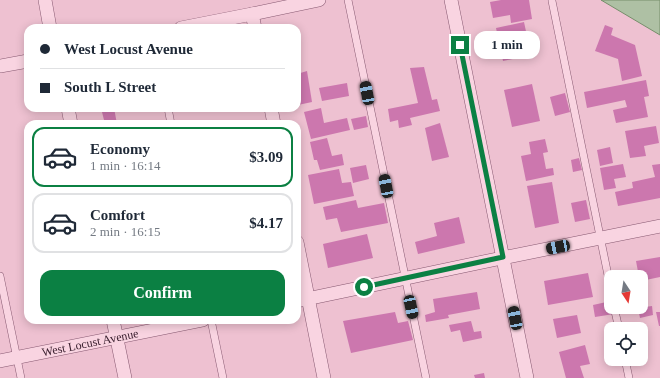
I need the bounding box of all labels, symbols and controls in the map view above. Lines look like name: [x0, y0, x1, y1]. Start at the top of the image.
callout: 1 min: [474, 31, 540, 59]
route end: [451, 36, 469, 54]
text: 1 min: [491, 37, 523, 52]
text: West Locust Avenue: [64, 41, 193, 57]
text: South L Street: [64, 79, 156, 95]
car: [359, 80, 375, 106]
icon: car: [42, 139, 78, 175]
text: Economy: [90, 141, 150, 157]
text: $3.09: [249, 149, 283, 165]
text: 1 min · 16:14: [90, 158, 160, 173]
car: [378, 173, 394, 199]
icon: car: [42, 205, 78, 241]
text: Comfort: [90, 207, 145, 223]
text: $4.17: [249, 215, 283, 231]
text: 2 min · 16:15: [90, 224, 160, 239]
car: [545, 239, 571, 255]
button: Confirm: [40, 270, 285, 316]
north arrow: [604, 270, 648, 314]
map controls: [604, 270, 648, 366]
route start: [355, 278, 373, 296]
car: [403, 294, 419, 320]
car: [507, 305, 523, 331]
button: locate: [604, 322, 648, 366]
street label: West Locust Avenue: [41, 326, 140, 359]

